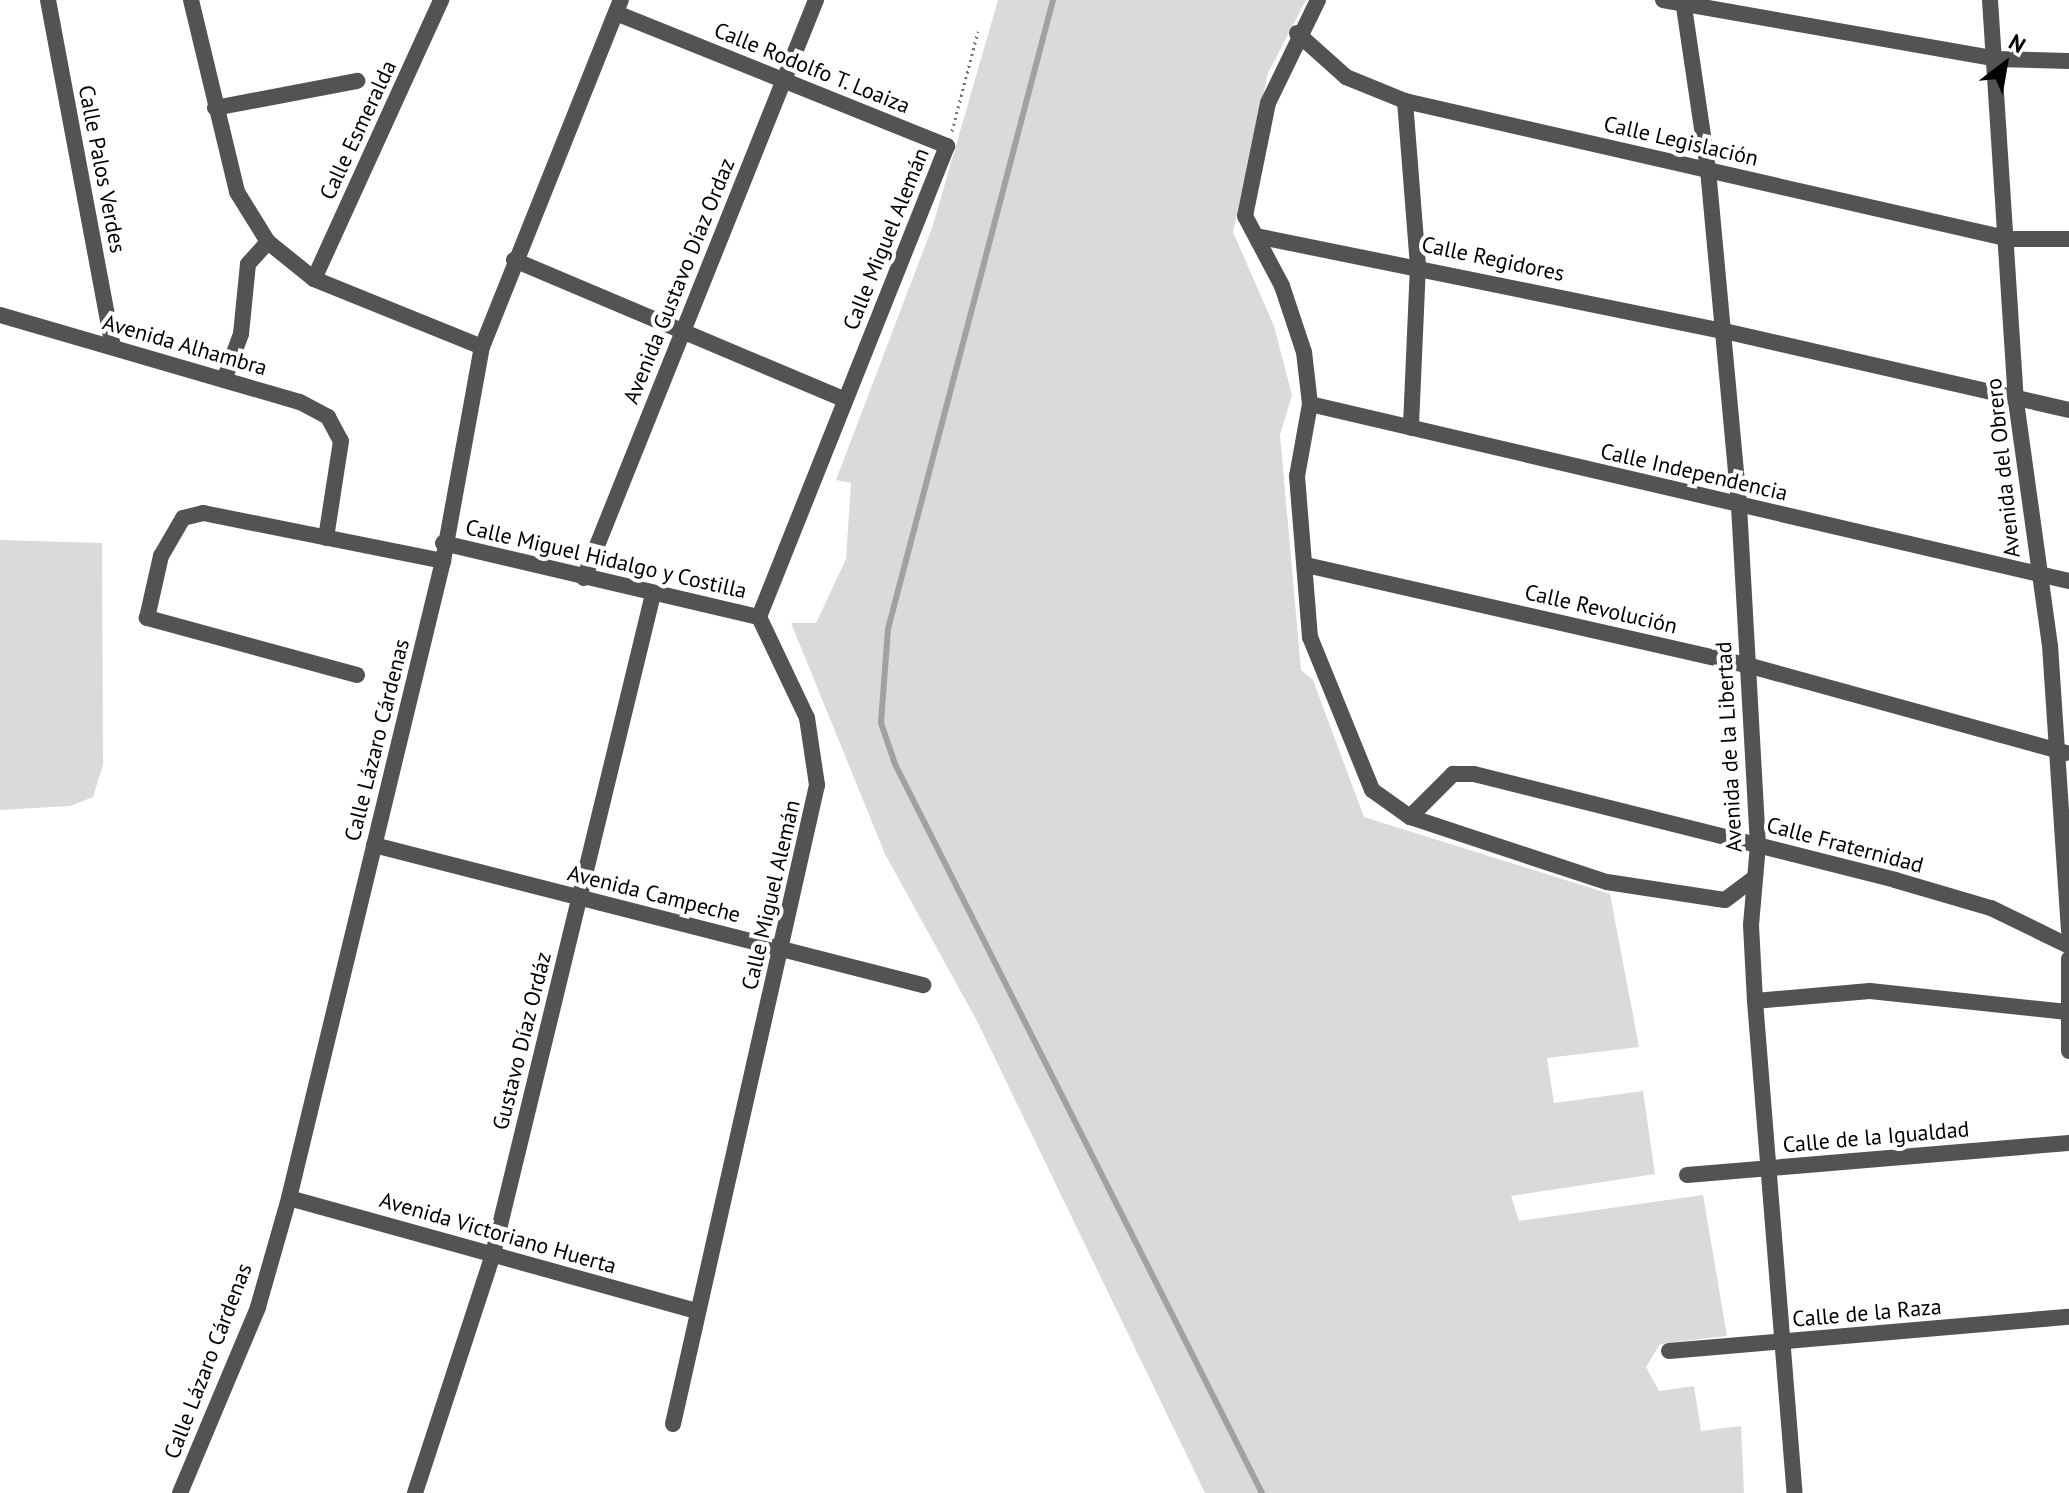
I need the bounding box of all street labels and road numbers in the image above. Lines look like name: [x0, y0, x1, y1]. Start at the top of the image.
street label: Calle Rodolfo T. Loaiza: [709, 16, 915, 120]
street label: Calle Esmeralda: [314, 56, 402, 204]
street label: Calle Palos Verdes: [73, 83, 131, 255]
street label: Calle Legislación: [1601, 110, 1761, 172]
street label: Calle Miguel Alemán: [837, 144, 935, 334]
street label: Avenida Gustavo Díaz Ordaz: [617, 154, 741, 408]
street label: Calle Regidores: [1419, 231, 1567, 287]
street label: Avenida Alhambra: [99, 309, 271, 381]
street label: Avenida del Obrero: [1980, 377, 2026, 559]
street label: Calle Independencia: [1598, 438, 1790, 506]
street label: Calle Miguel Hidalgo y Costilla: [462, 514, 750, 604]
street label: Calle Revolución: [1522, 579, 1680, 639]
street label: Calle Lázaro Cárdenas: [339, 636, 415, 844]
street label: Avenida de la Libertad: [1710, 641, 1748, 853]
street label: Calle Miguel Alemán: [736, 797, 806, 993]
street label: Calle Fraternidad: [1764, 811, 1926, 879]
street label: Avenida Campeche: [565, 860, 743, 928]
street label: Gustavo Díaz Ordáz: [487, 949, 557, 1133]
street label: Calle de la Igualdad: [1782, 1116, 1970, 1158]
street label: Avenida Victoriano Huerta: [376, 1186, 620, 1280]
street label: Calle Lázaro Cárdenas: [159, 1259, 257, 1463]
street label: Calle de la Raza: [1791, 1293, 1943, 1333]

